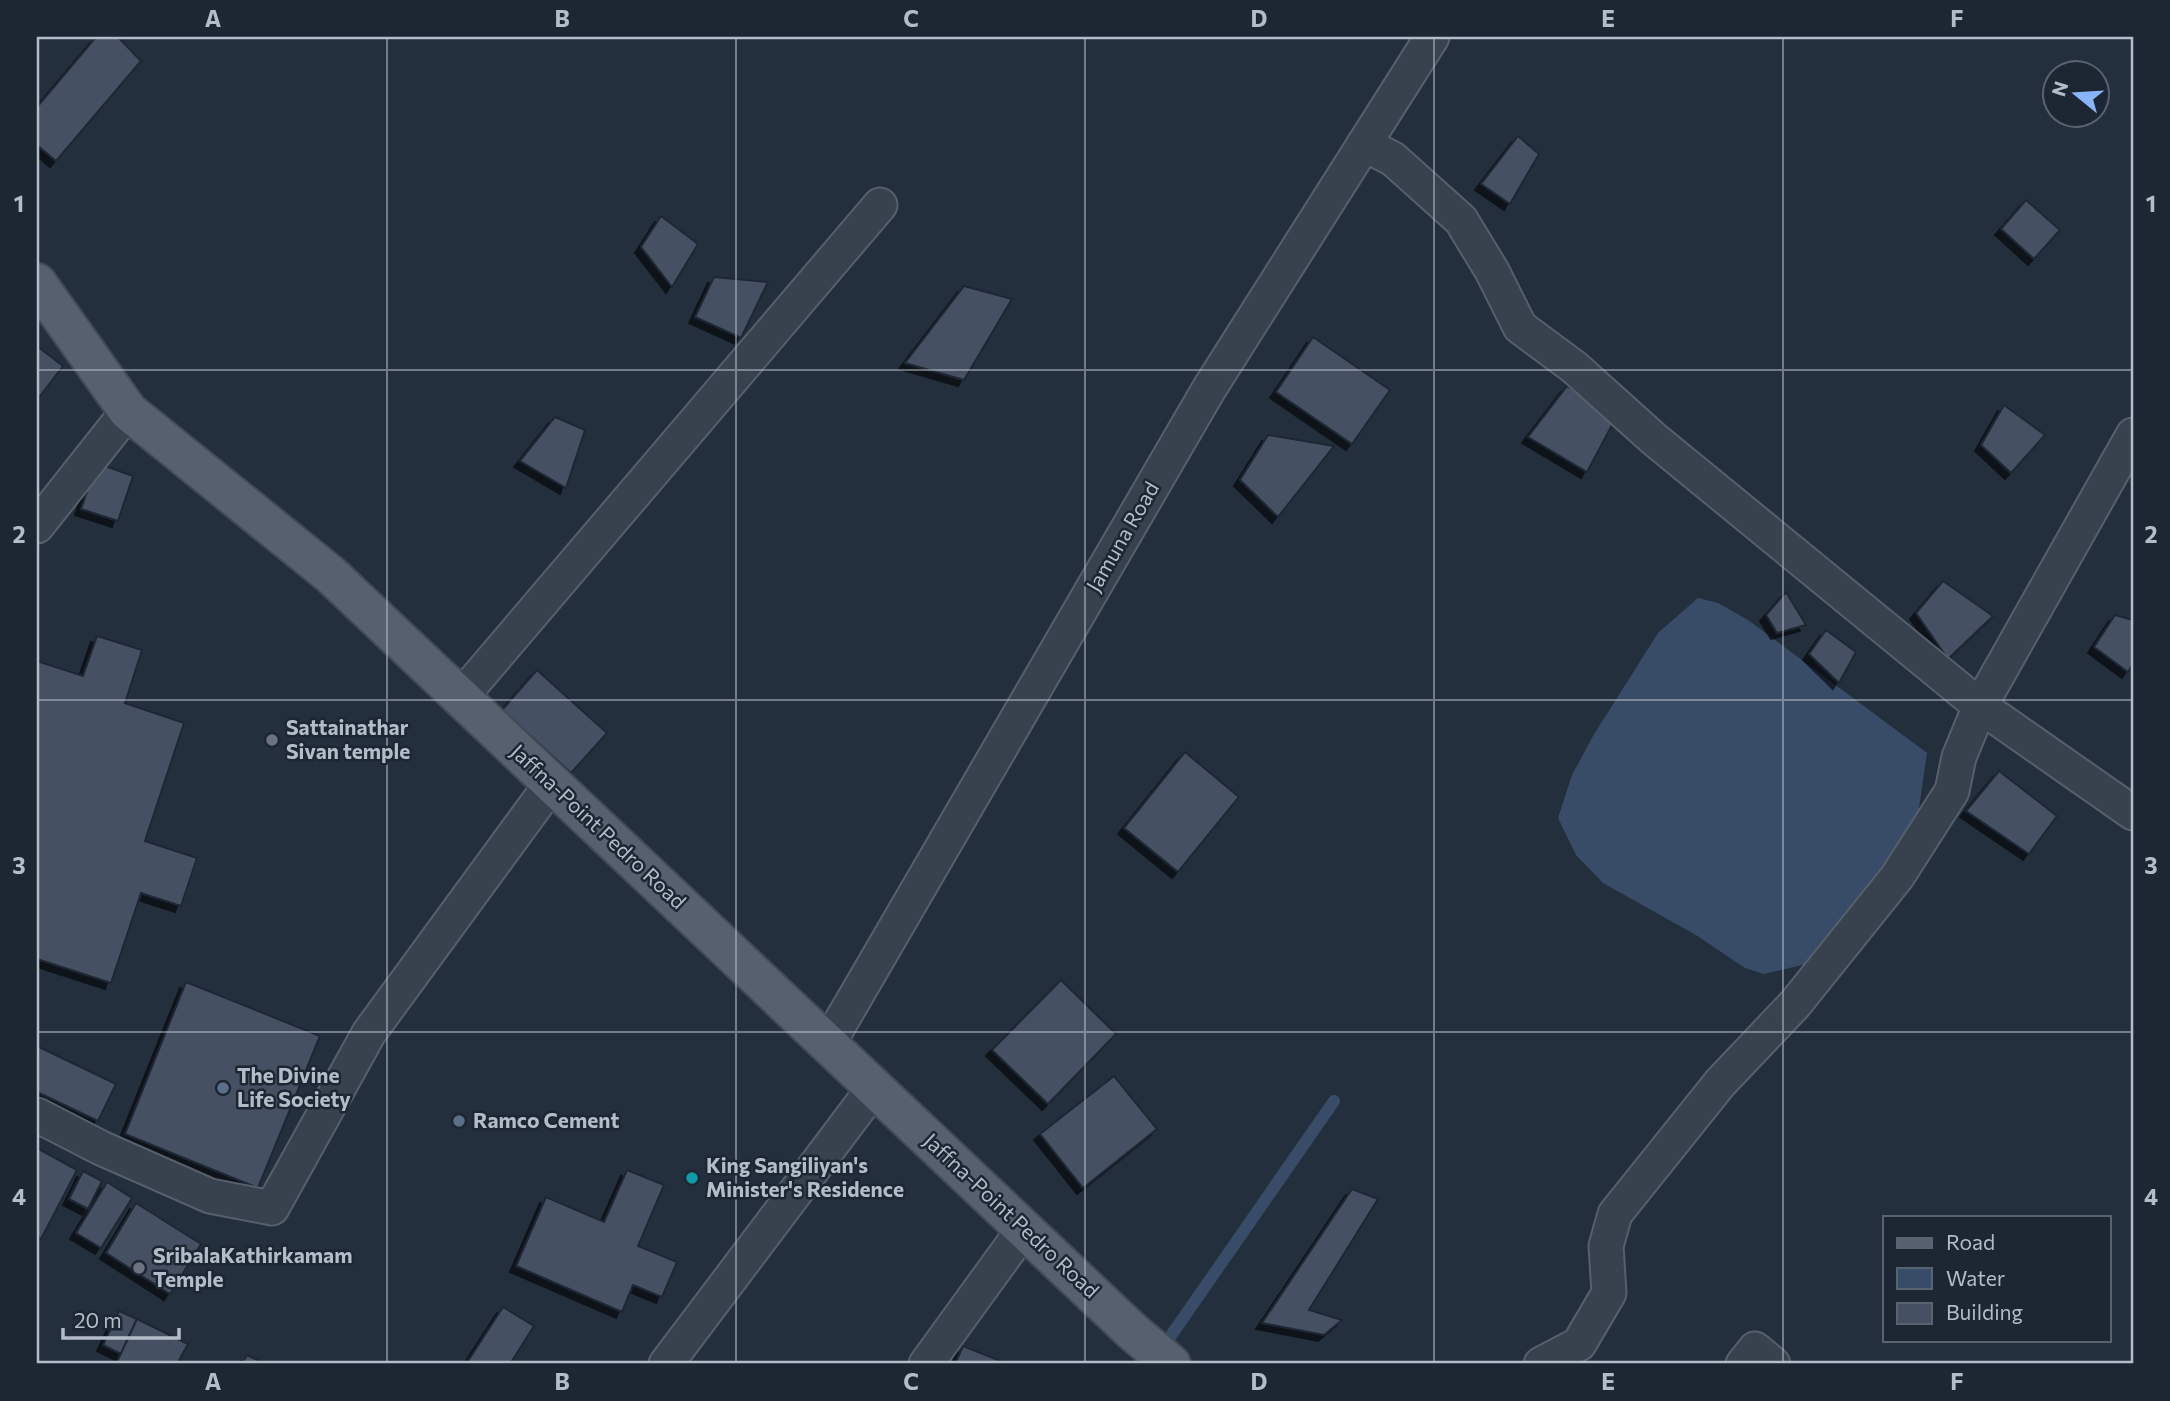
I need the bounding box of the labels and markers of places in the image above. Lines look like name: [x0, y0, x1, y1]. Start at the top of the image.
place label: Sattainathar Sivan temple: [286, 714, 410, 763]
marker: Sattainathar Sivan temple: [264, 732, 280, 748]
place label: The Divine Life Society: [237, 1062, 351, 1111]
marker: The Divine Life Society: [215, 1080, 231, 1096]
place label: Ramco Cement: [473, 1107, 619, 1132]
marker: Ramco Cement: [451, 1113, 467, 1129]
place label: King Sangiliyan's Minister's Residence: [706, 1152, 904, 1201]
marker: King Sangiliyan's Minister's Residence: [684, 1170, 700, 1186]
place label: SribalaKathirkamam Temple: [153, 1242, 353, 1291]
marker: SribalaKathirkamam Temple: [131, 1260, 147, 1276]

